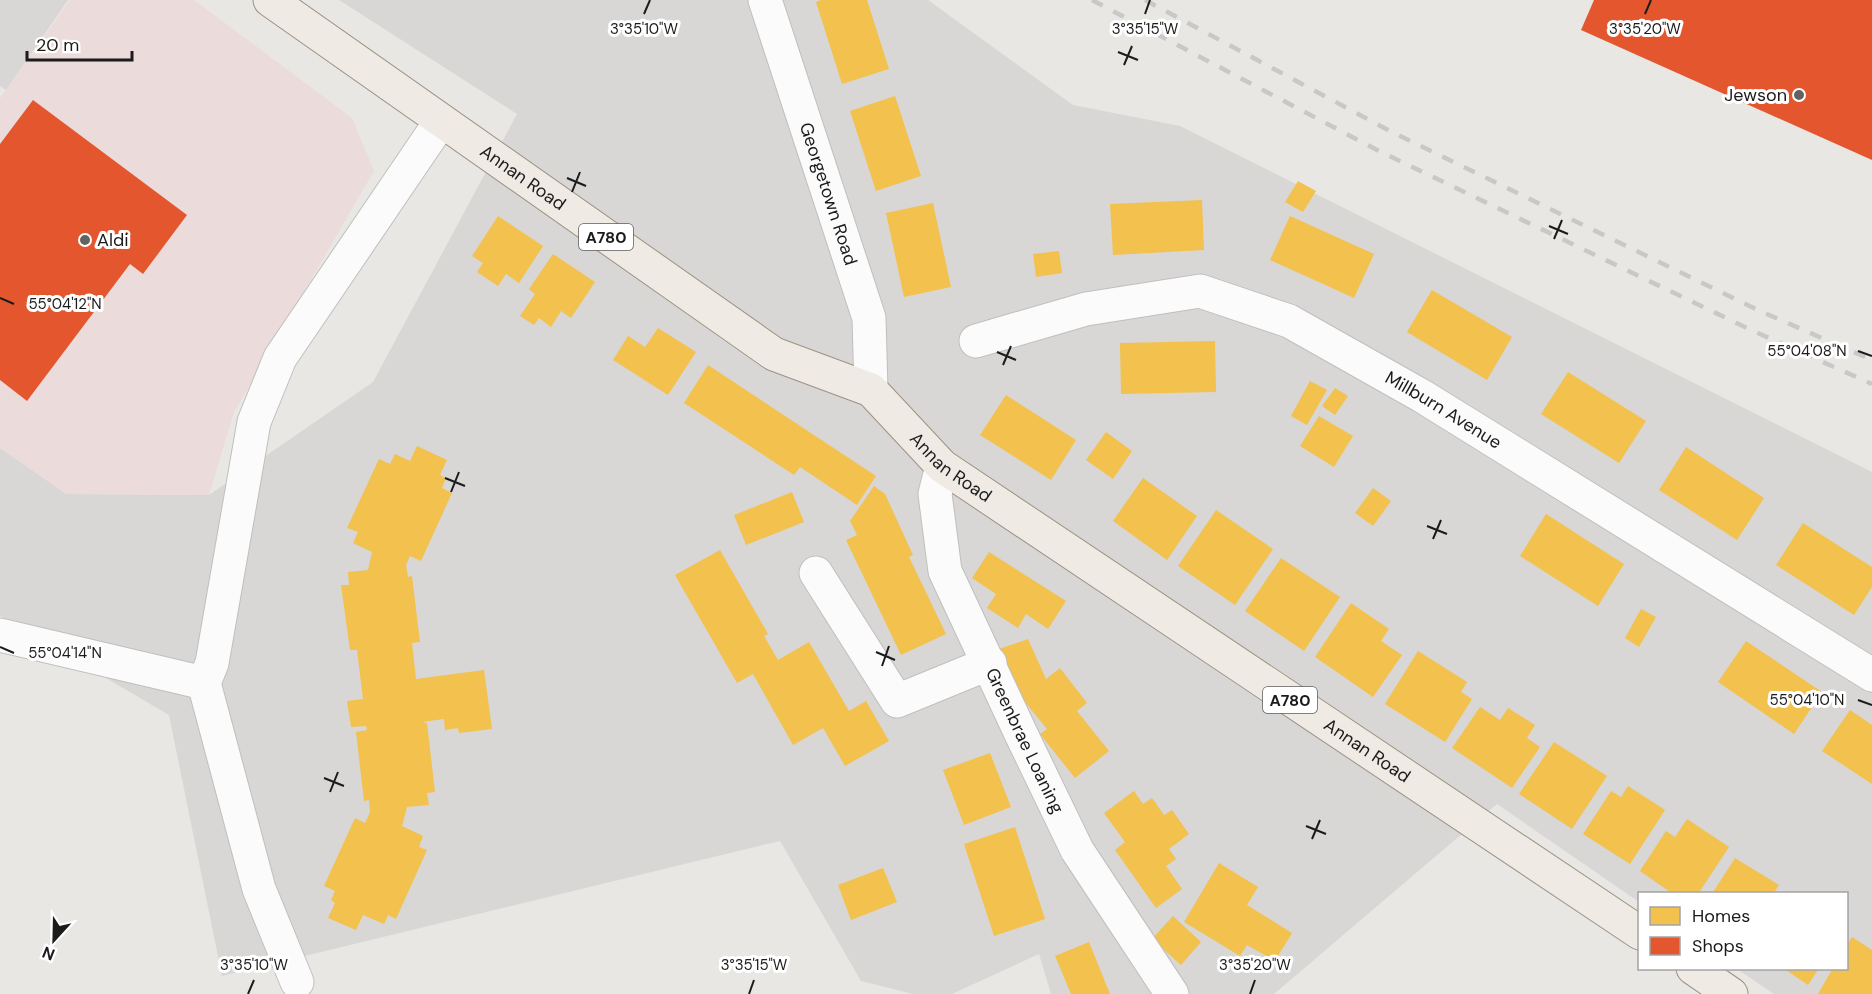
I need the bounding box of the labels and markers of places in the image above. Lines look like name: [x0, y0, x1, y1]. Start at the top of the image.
place label: Jewson: [1724, 83, 1787, 107]
marker: Jewson: [1792, 88, 1806, 102]
place label: Aldi: [97, 228, 129, 252]
marker: Aldi: [78, 233, 92, 247]

